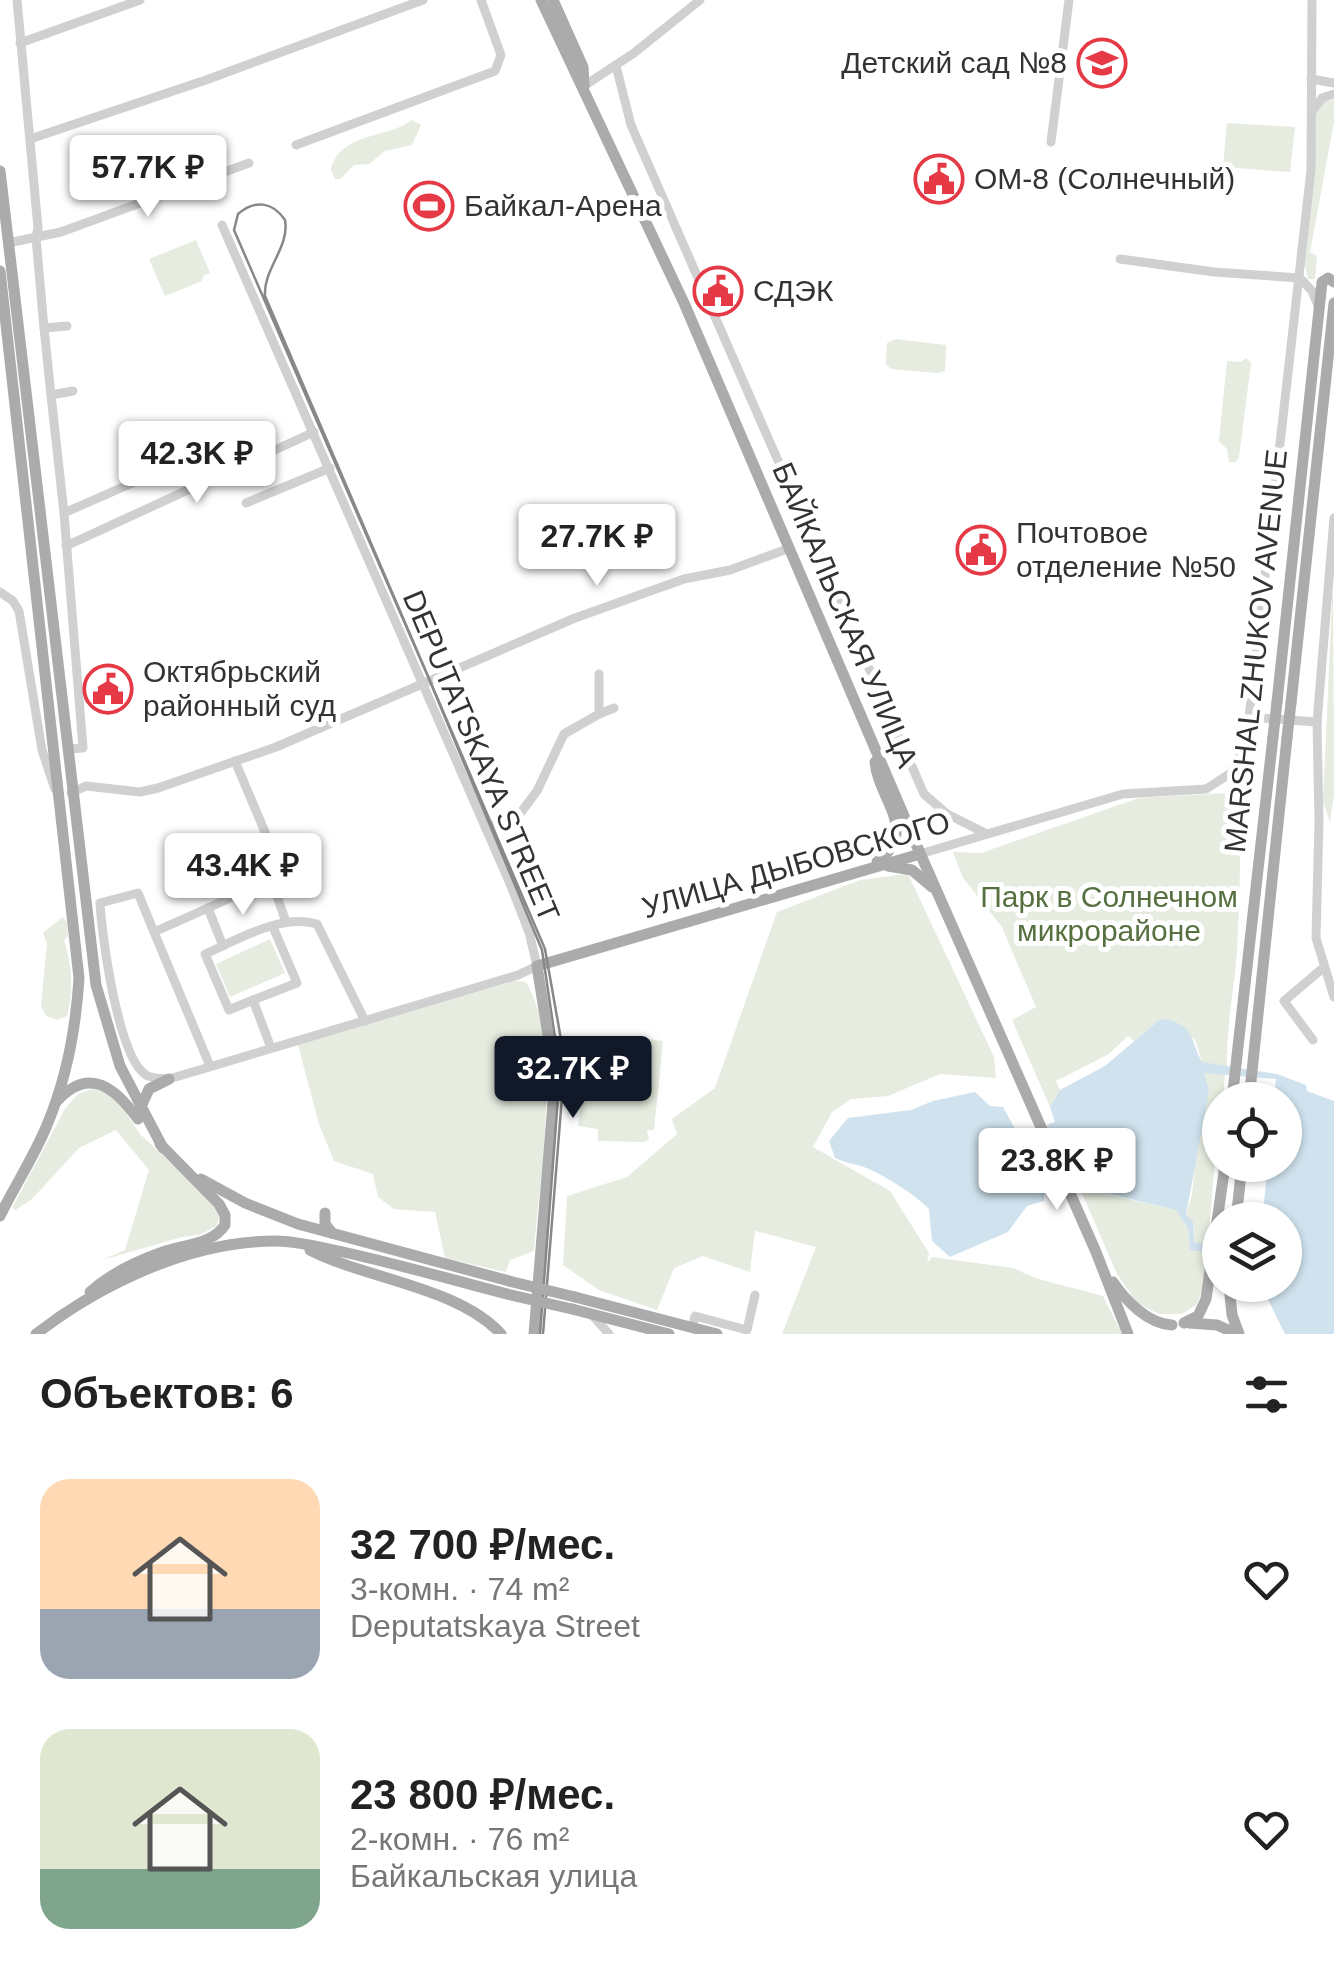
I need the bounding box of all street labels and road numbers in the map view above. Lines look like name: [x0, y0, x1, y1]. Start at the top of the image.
street label: MARSHAL ZHUKOV AVENUE: [1218, 448, 1293, 854]
street label: БАЙКАЛЬСКАЯ УЛИЦА: [766, 457, 925, 772]
street label: DEPUTATSKAYA STREET: [397, 585, 566, 926]
street label: УЛИЦА ДЫБОВСКОГО: [638, 805, 953, 924]

